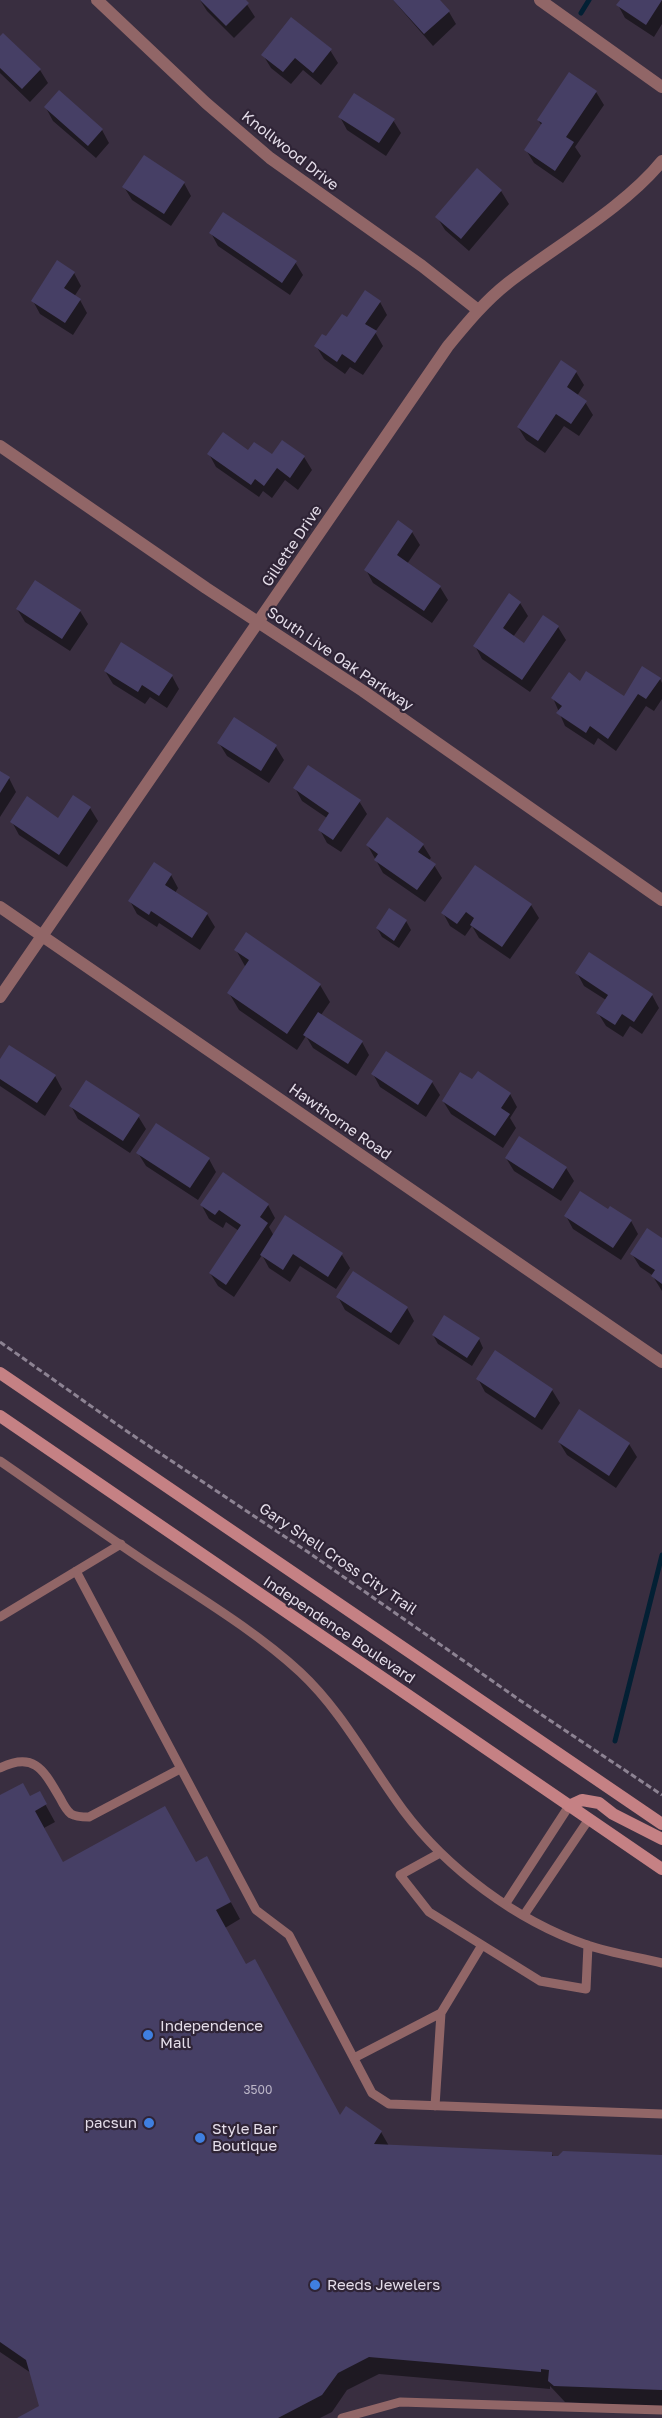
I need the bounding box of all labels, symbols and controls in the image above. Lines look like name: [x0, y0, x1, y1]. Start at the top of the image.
street label: Knollwood Drive: [238, 108, 342, 194]
street label: Gillette Drive: [258, 502, 326, 590]
street label: South Live Oak Parkway: [263, 603, 417, 715]
street label: Hawthorne Road: [285, 1080, 395, 1164]
street label: Gary Shell Cross City Trail: [256, 1499, 420, 1619]
street label: Independence Boulevard: [260, 1572, 418, 1688]
place label: Independence Mall: [160, 2017, 263, 2052]
marker: Independence Mall: [141, 2028, 155, 2042]
house number: 3500: [244, 2083, 272, 2097]
place label: pacsun: [85, 2114, 137, 2132]
marker: pacsun: [142, 2116, 156, 2130]
place label: Style Bar Boutique: [212, 2120, 277, 2155]
marker: Style Bar Boutique: [193, 2131, 207, 2145]
place label: Reeds Jewelers: [327, 2276, 440, 2294]
marker: Reeds Jewelers: [308, 2278, 322, 2292]

